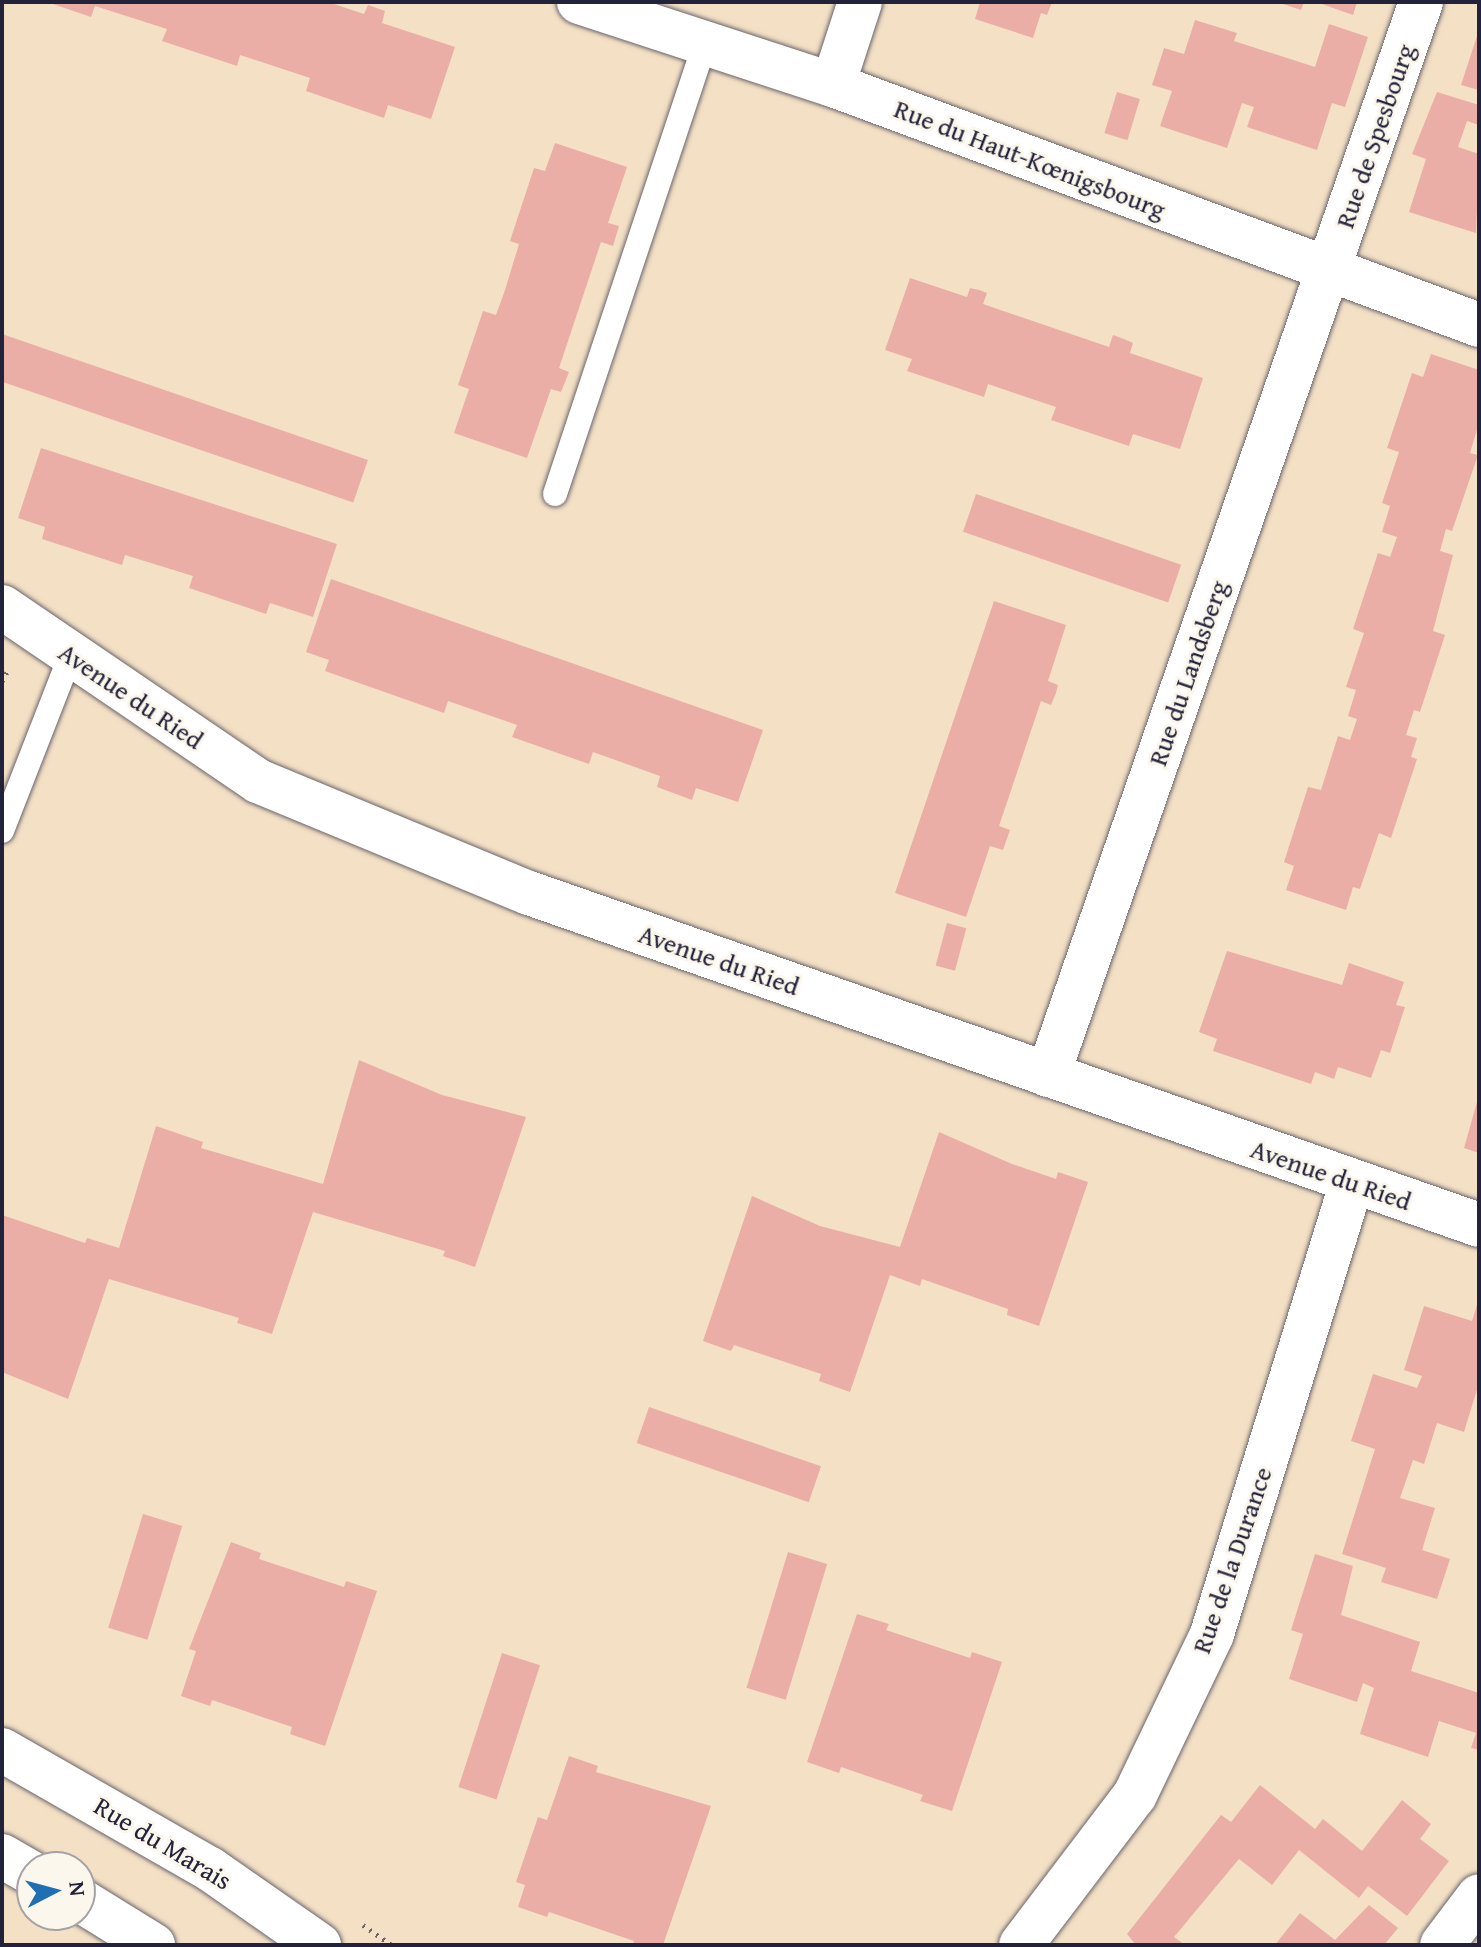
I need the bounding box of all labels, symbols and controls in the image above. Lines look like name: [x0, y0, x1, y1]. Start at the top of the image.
street label: Rue de Spesbourg: [1329, 40, 1421, 232]
street label: Rue du Haut-Kœnigsbourg: [890, 93, 1170, 225]
street label: Rue du Landsberg: [1142, 576, 1234, 770]
street label: Avenue du Ried: [53, 636, 209, 756]
street label: Avenue du Ried: [635, 918, 803, 1002]
street label: Avenue du Ried: [1247, 1133, 1415, 1217]
street label: Rue de la Durance: [1186, 1463, 1278, 1657]
street label: Rue du Marais: [89, 1790, 237, 1896]
north arrow: [16, 1851, 96, 1931]
text: N: [61, 1880, 95, 1898]

